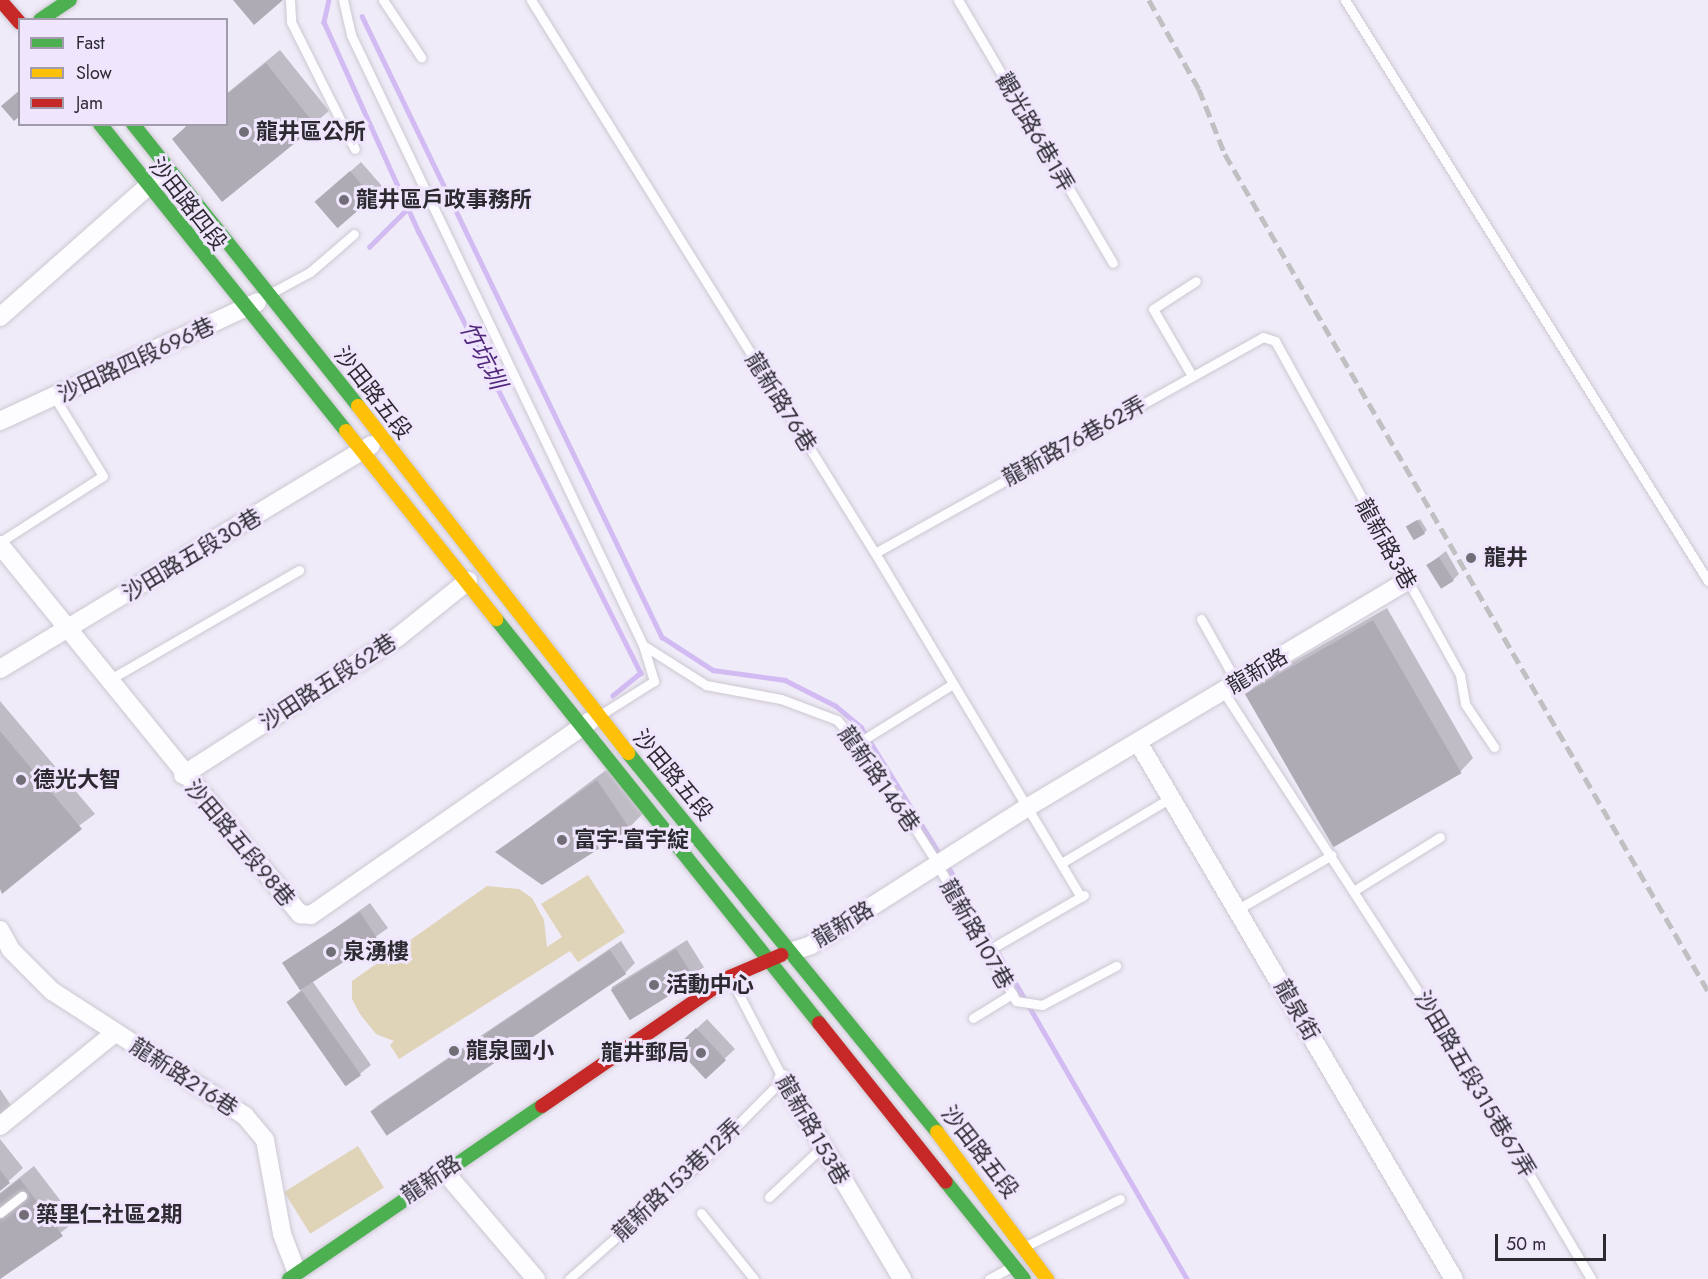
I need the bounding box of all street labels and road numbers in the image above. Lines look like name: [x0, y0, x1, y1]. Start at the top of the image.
street label: 觀光路6巷1弄: [990, 68, 1080, 196]
street label: 沙田路四段: [144, 153, 232, 255]
street label: 沙田路四段696巷: [53, 312, 219, 408]
street label: 沙田路五段: [329, 342, 417, 444]
street label: 龍新路76巷: [740, 347, 822, 457]
street label: 龍新路76巷62弄: [998, 391, 1150, 491]
street label: 龍新路3巷: [1350, 494, 1422, 594]
street label: 沙田路五段30巷: [118, 503, 266, 607]
street label: 沙田路五段62巷: [255, 628, 401, 736]
street label: 龍新路: [1222, 643, 1292, 699]
street label: 龍新路146巷: [833, 721, 925, 837]
street label: 沙田路五段: [628, 724, 718, 826]
street label: 沙田路五段98巷: [180, 775, 300, 911]
street label: 龍新路107巷: [935, 874, 1019, 994]
street label: 龍新路: [808, 896, 878, 952]
street label: 龍泉街: [1269, 975, 1325, 1045]
street label: 沙田路五段315巷67弄: [1409, 986, 1541, 1182]
street label: 龍新路216巷: [125, 1032, 243, 1122]
street label: 龍新路153巷: [771, 1070, 855, 1190]
street label: 沙田路五段: [936, 1101, 1024, 1203]
street label: 龍新路153巷12弄: [607, 1113, 747, 1247]
street label: 龍新路: [396, 1150, 466, 1208]

